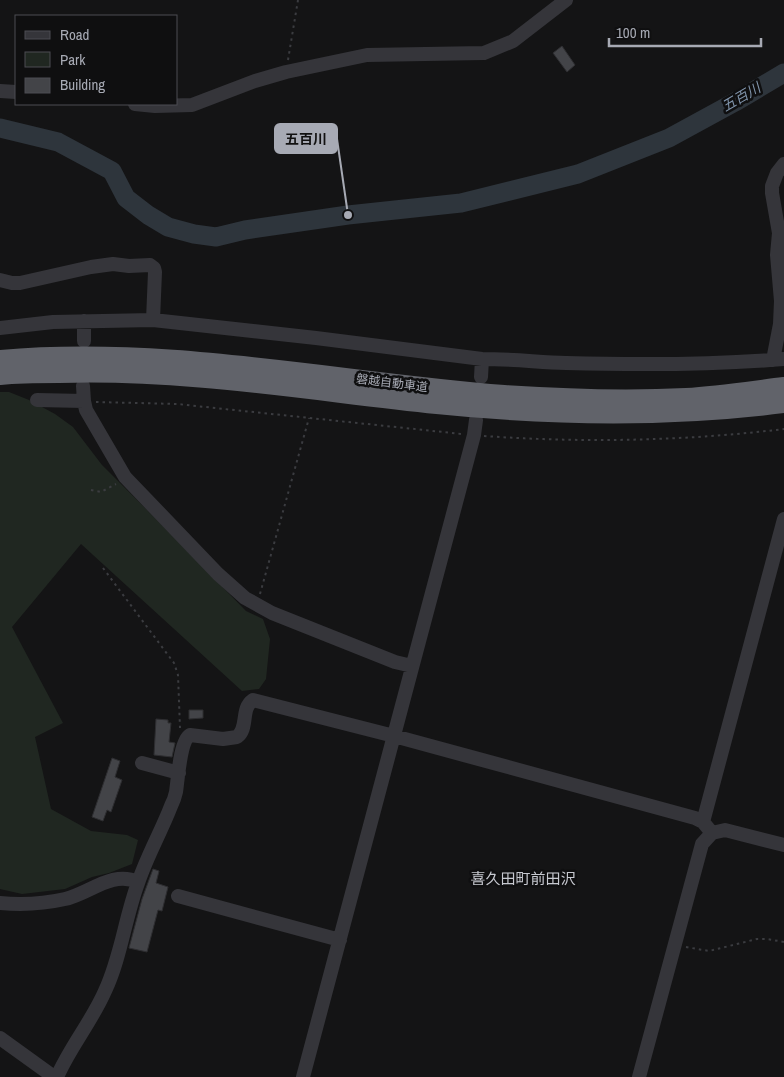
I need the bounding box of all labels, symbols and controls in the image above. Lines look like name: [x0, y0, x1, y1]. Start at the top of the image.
legend: [15, 15, 178, 105]
scale bar: [609, 15, 762, 47]
text: 100 m: [616, 22, 650, 43]
text: Road: [60, 24, 89, 45]
text: Park: [60, 49, 86, 70]
text: Building: [60, 74, 105, 95]
water label: 五百川: [718, 78, 765, 115]
callout: 五百川: [275, 124, 337, 153]
text: 五百川: [285, 130, 327, 148]
street label: 磐越自動車道: [355, 371, 429, 395]
district label: 喜久田町前田沢: [470, 868, 576, 889]

